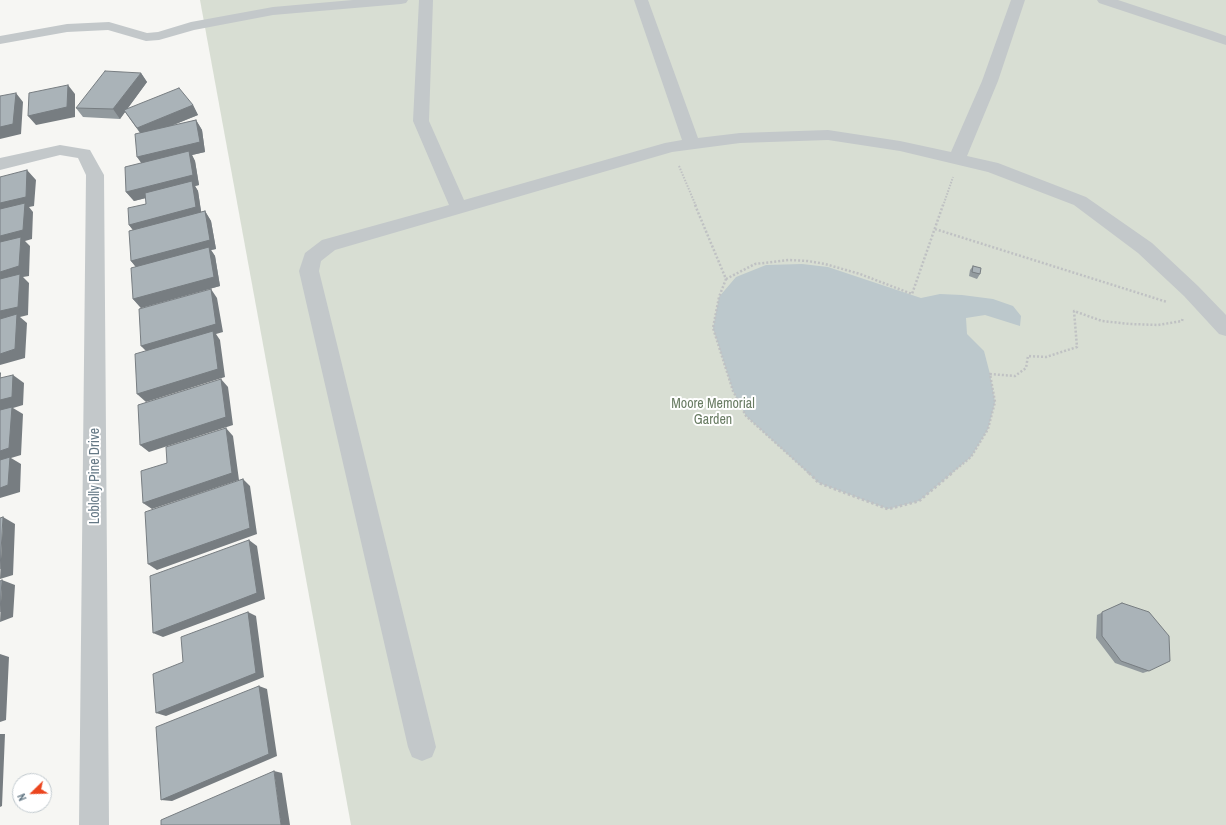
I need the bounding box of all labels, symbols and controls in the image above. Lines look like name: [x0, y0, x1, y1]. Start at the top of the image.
park label: Moore Memorial Garden: [671, 396, 755, 428]
street label: Loblolly Pine Drive: [87, 428, 103, 524]
north arrow: [12, 773, 52, 813]
text: N: [14, 792, 30, 803]

